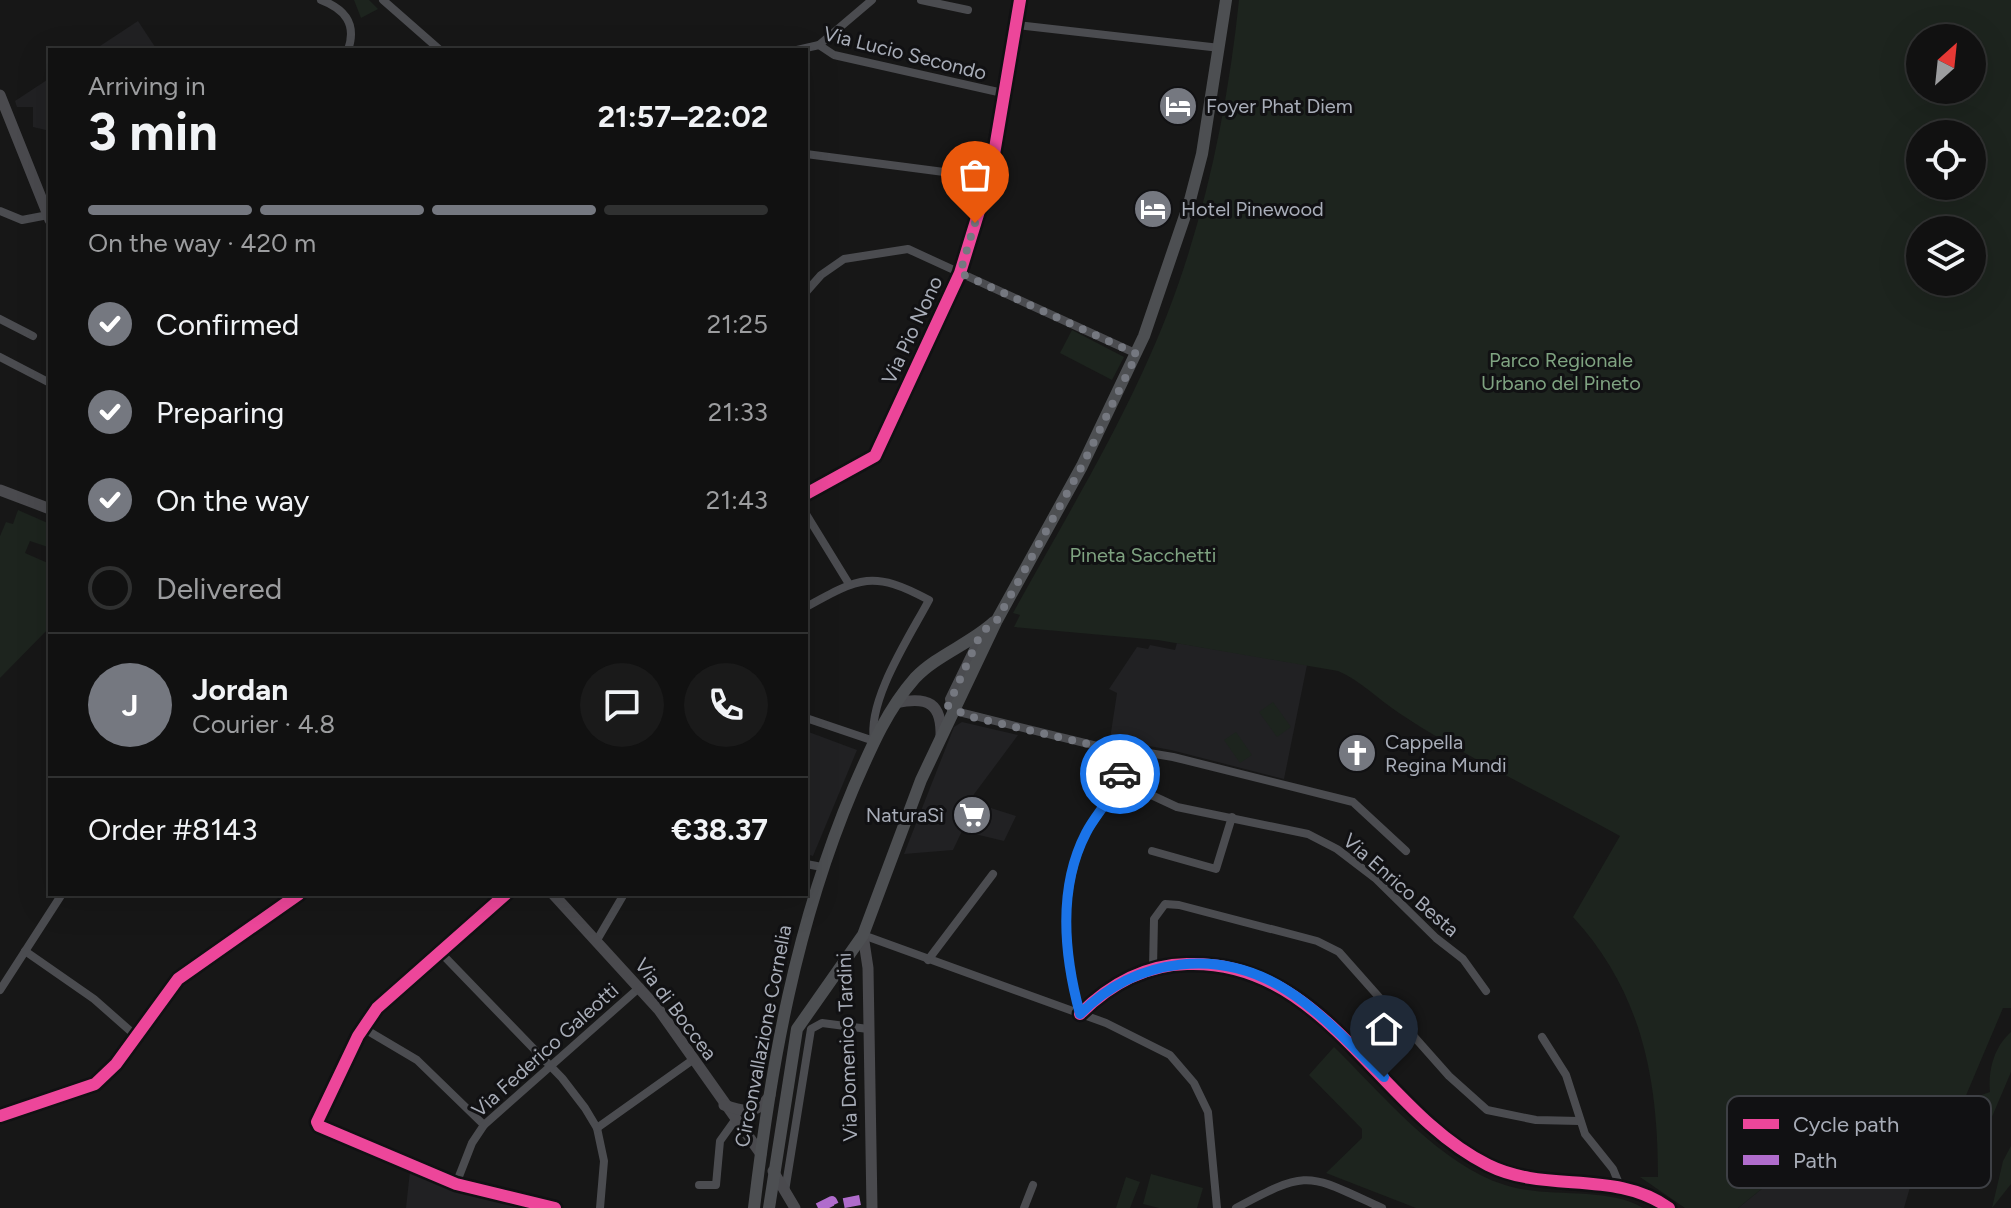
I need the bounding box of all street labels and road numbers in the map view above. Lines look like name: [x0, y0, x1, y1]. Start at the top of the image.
street label: Via Lucio Secondo: [821, 21, 989, 85]
street label: Via Pio Nono: [877, 272, 947, 388]
street label: Via Enrico Besta: [1338, 828, 1464, 942]
street label: Circonvallazione Cornelia: [730, 923, 796, 1149]
street label: Via Domenico Tardini: [832, 952, 862, 1142]
street label: Via di Boccea: [630, 953, 722, 1065]
street label: Via Federico Galeotti: [467, 978, 623, 1122]

